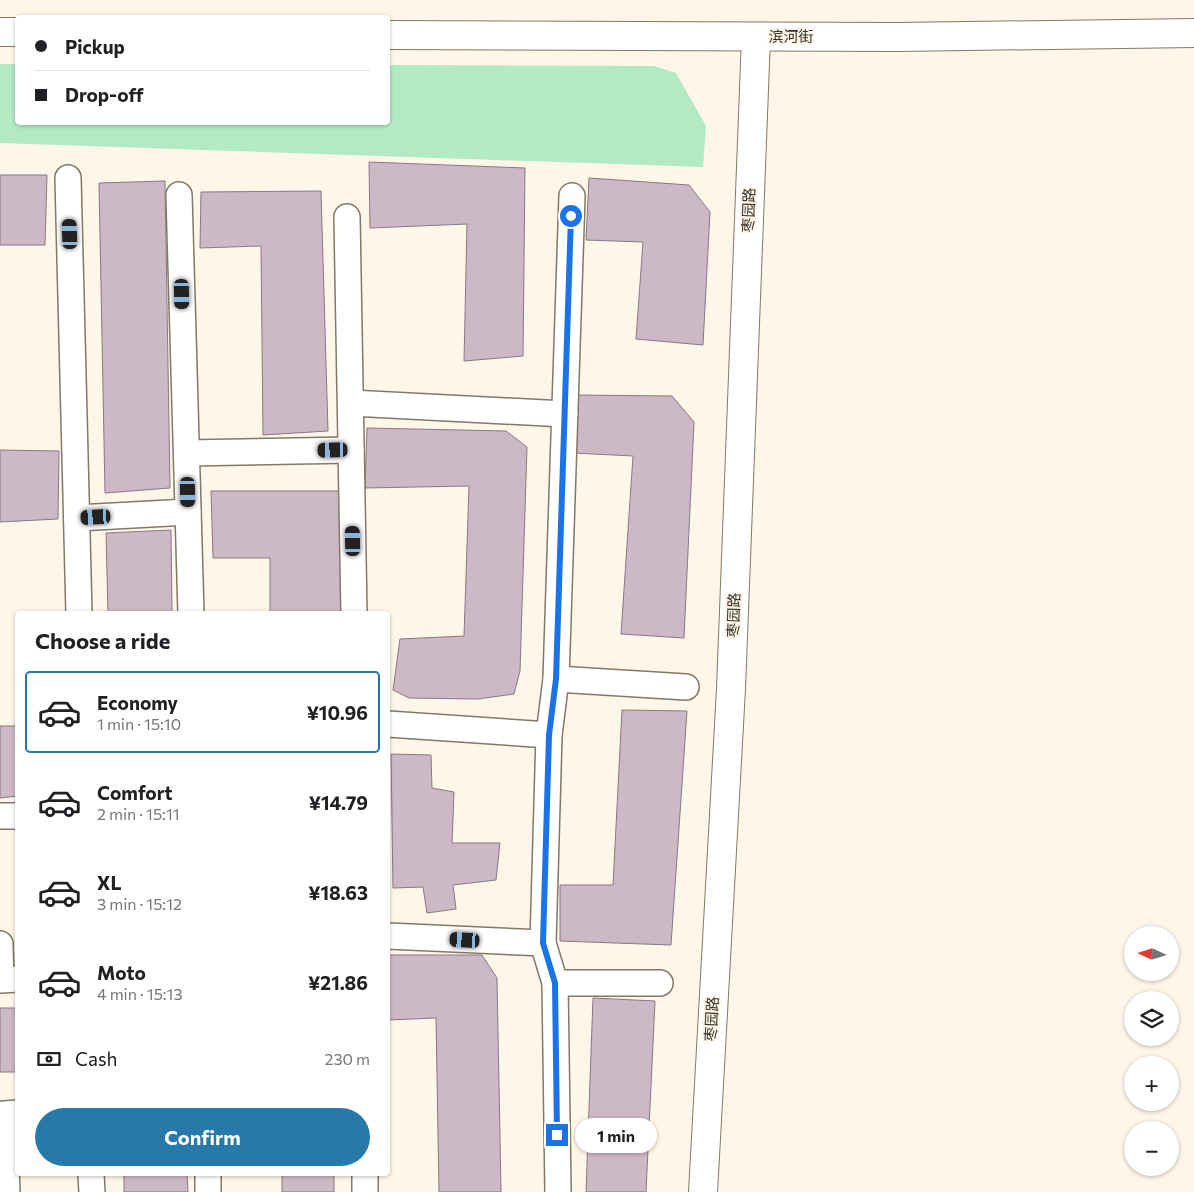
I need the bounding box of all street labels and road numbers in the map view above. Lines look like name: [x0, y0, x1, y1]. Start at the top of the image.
street label: 滨河街: [768, 27, 814, 45]
street label: 枣园路: [738, 187, 758, 233]
street label: 枣园路: [723, 592, 743, 638]
street label: 枣园路: [701, 996, 721, 1042]

